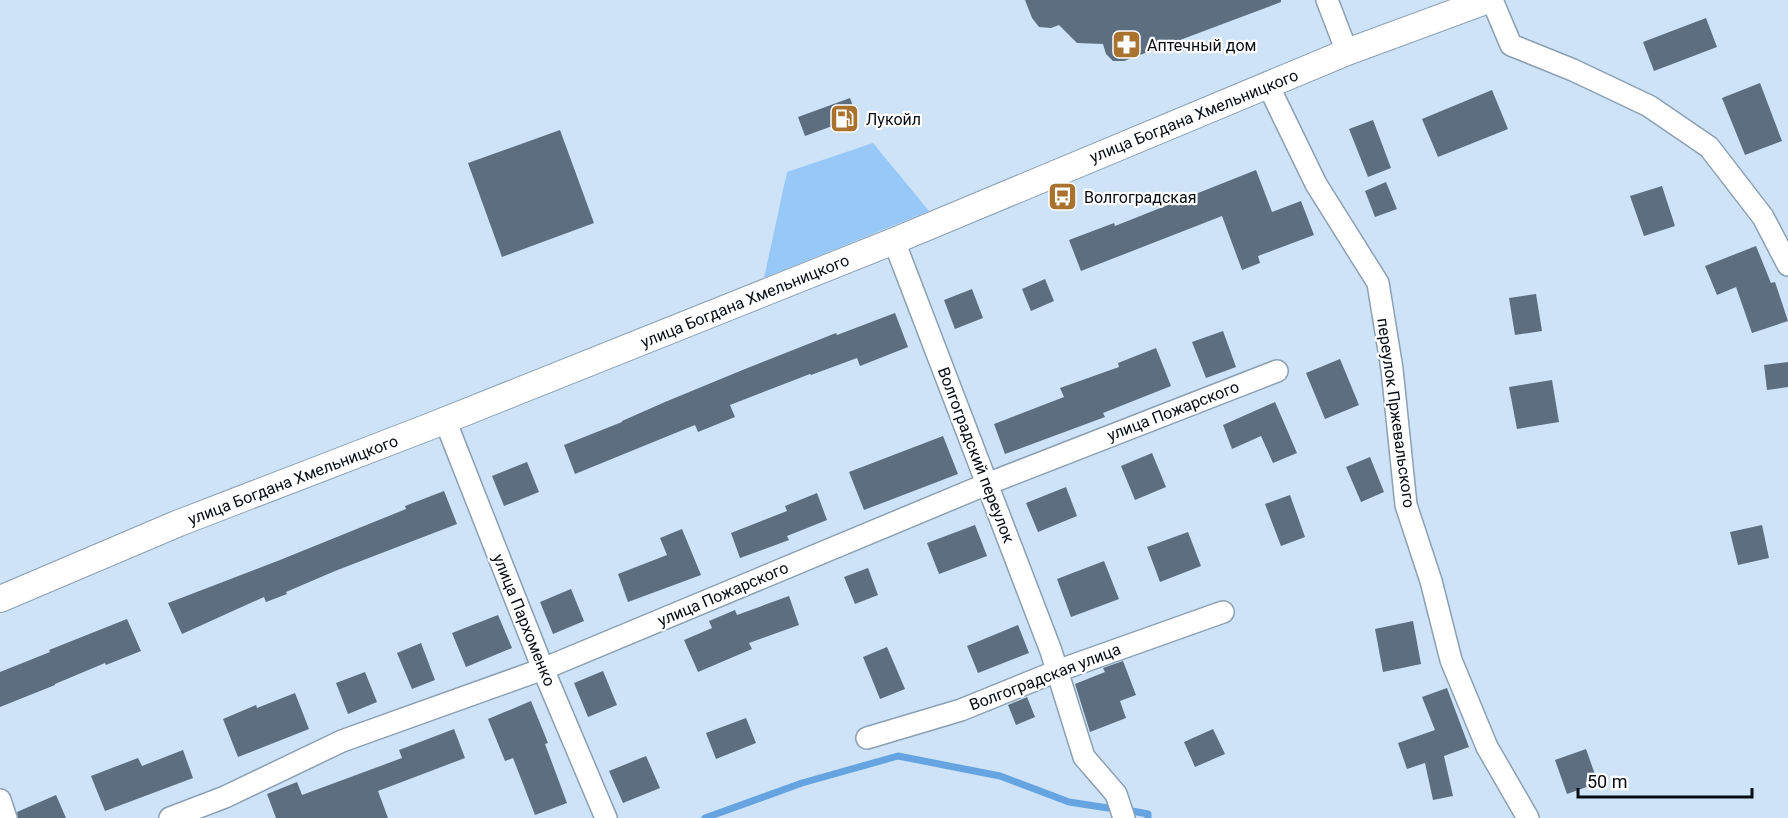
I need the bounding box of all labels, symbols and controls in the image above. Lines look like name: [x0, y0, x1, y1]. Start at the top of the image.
pharmacy icon: Аптечный дом: [1110, 29, 1142, 61]
place label: Аптечный дом: [1147, 36, 1256, 55]
street label: улица Богдана Хмельницкого: [1087, 65, 1301, 167]
fuel station icon: Лукойл: [829, 103, 861, 135]
place label: Лукойл: [866, 110, 921, 129]
bus stop icon: Волгоградская: [1047, 181, 1079, 213]
place label: Волгоградская: [1084, 188, 1196, 207]
street label: улица Богдана Хмельницкого: [638, 250, 852, 352]
street label: переулок Пржевальского: [1373, 317, 1419, 509]
street label: Волгоградский переулок: [934, 364, 1018, 546]
street label: улица Пожарского: [1104, 377, 1242, 445]
street label: улица Богдана Хмельницкого: [185, 431, 401, 529]
street label: улица Пархоменко: [489, 551, 559, 689]
street label: улица Пожарского: [655, 558, 791, 630]
street label: Волгоградская улица: [967, 639, 1123, 715]
scale bar: [1578, 761, 1752, 799]
text: 50 m: [1587, 771, 1627, 792]

